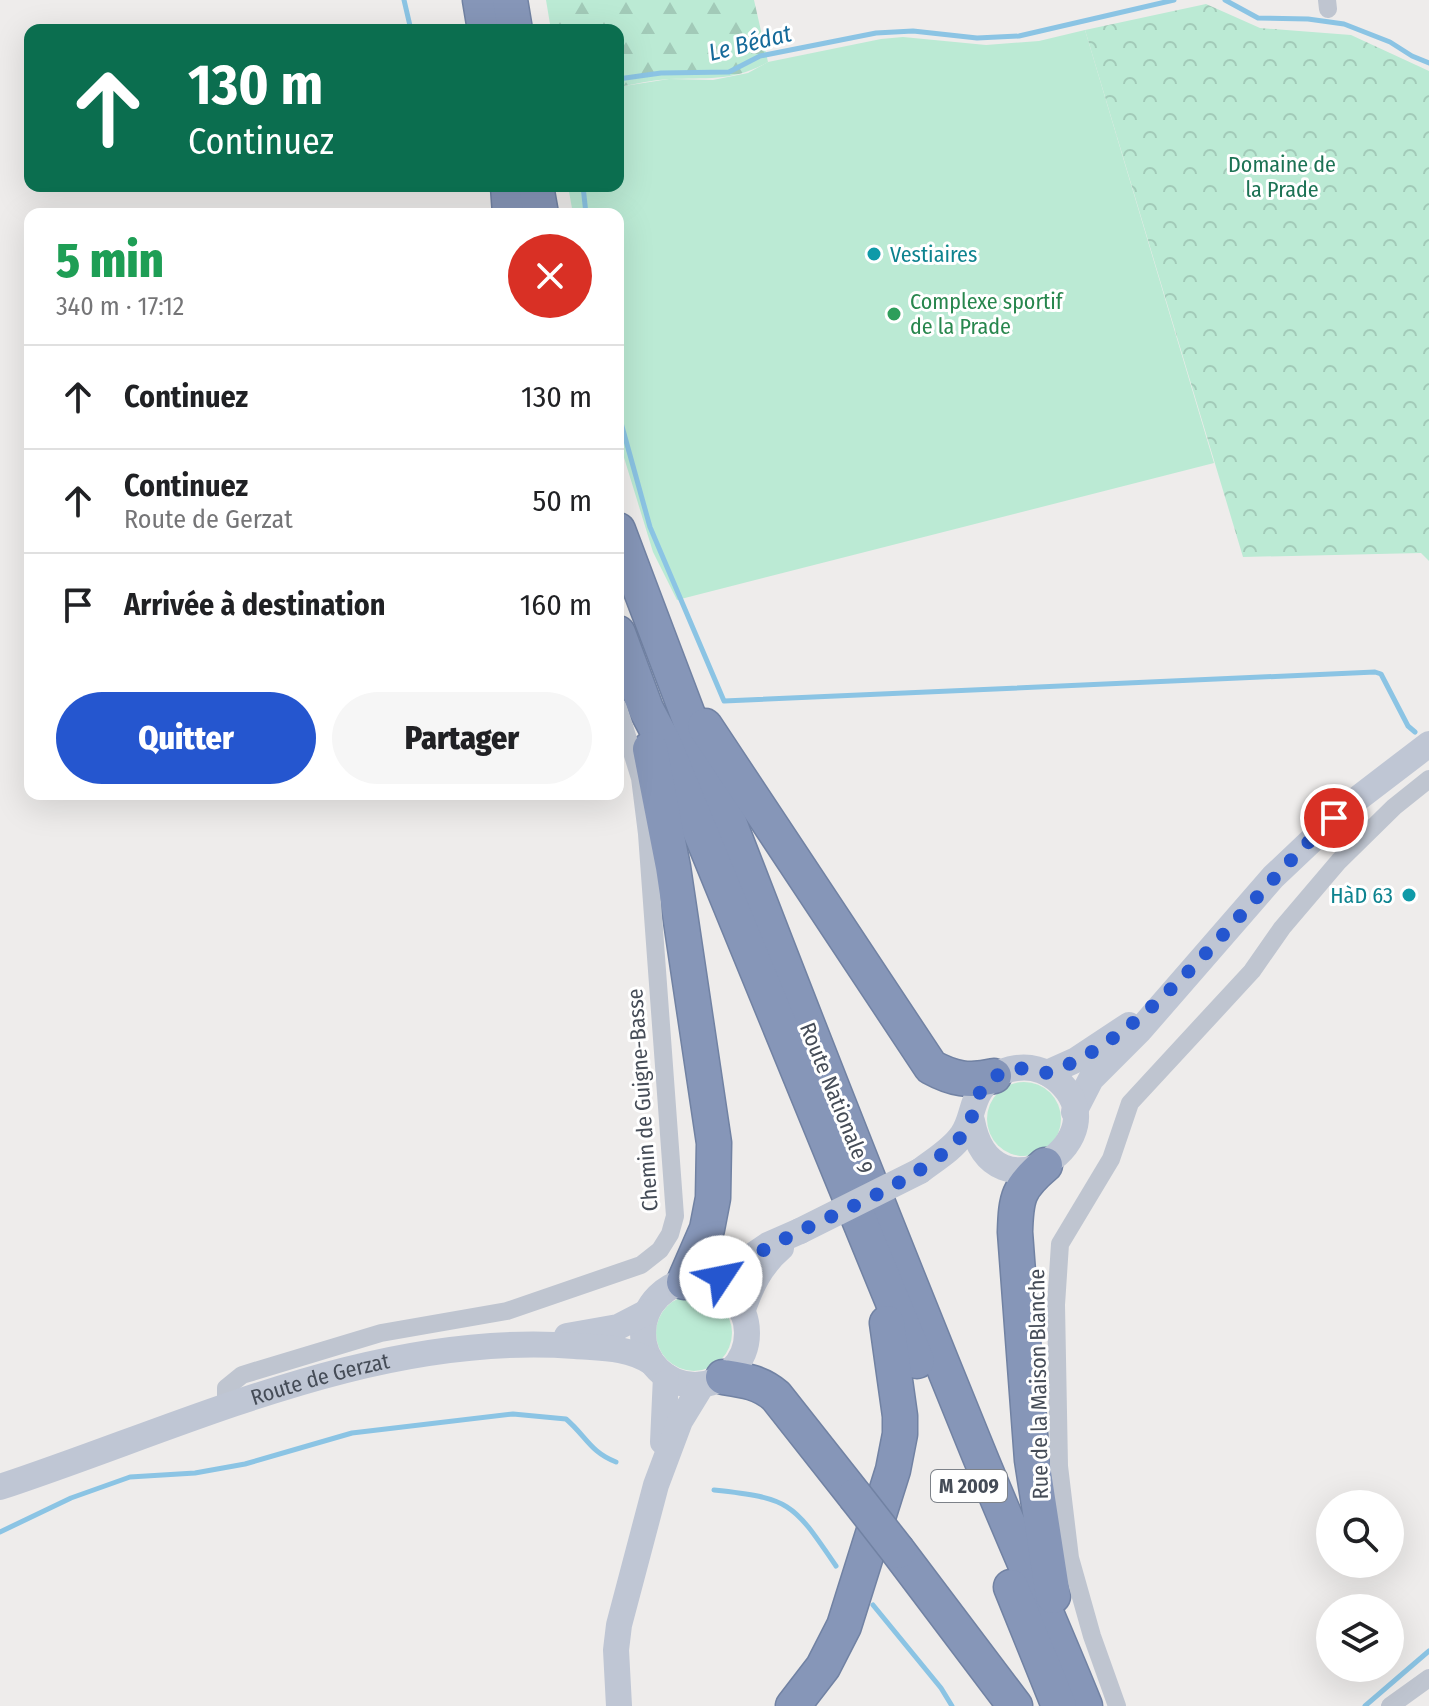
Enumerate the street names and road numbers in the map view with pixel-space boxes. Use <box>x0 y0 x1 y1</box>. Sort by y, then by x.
street label: Chemin de Guigne-Basse <box>621 988 664 1212</box>
street label: Route Nationale 9 <box>794 1019 879 1178</box>
street label: Rue de la Maison Blanche <box>1023 1268 1054 1500</box>
street label: Route de Gerzat <box>247 1347 393 1411</box>
road number: M 2009 <box>931 1470 1007 1502</box>

